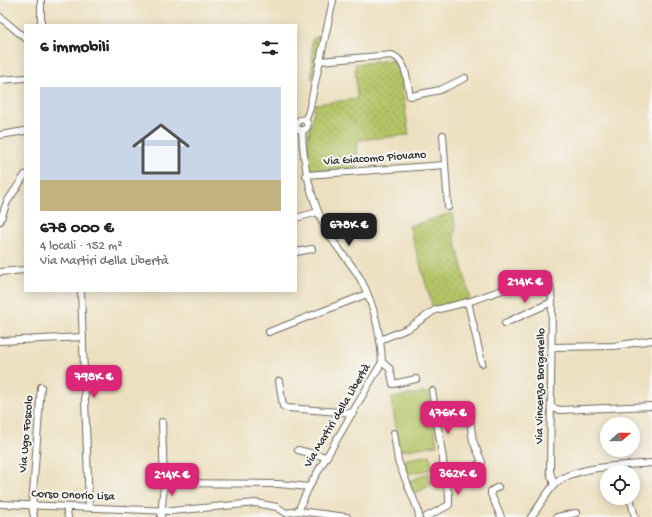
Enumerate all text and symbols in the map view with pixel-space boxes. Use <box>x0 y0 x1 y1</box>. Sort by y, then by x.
icon: filters <box>259 37 281 59</box>
text: 6 immobili <box>40 38 109 58</box>
icon: home <box>125 113 197 185</box>
street label: Via Giacomo Piovano <box>322 148 427 170</box>
pin: 678K € <box>316 213 382 247</box>
text: 678K € <box>330 218 368 233</box>
text: 678 000 € <box>40 219 114 239</box>
text: 4 locali · 152 m² <box>40 239 122 254</box>
text: Via Martiri della Libertà <box>40 254 168 269</box>
pin: 214K € <box>492 270 558 304</box>
text: 214K € <box>507 275 543 290</box>
street label: Via Vincenzo Borgarello <box>533 328 549 445</box>
street label: Via Martiri della Libertà <box>301 361 375 471</box>
pin: 798K € <box>61 365 127 399</box>
text: 798K € <box>75 370 113 385</box>
street label: Via Ugo Foscolo <box>17 395 37 474</box>
pin: 476K € <box>415 401 481 435</box>
text: 476K € <box>429 406 467 421</box>
north arrow <box>600 417 640 457</box>
map controls <box>600 417 640 505</box>
pin: 362K € <box>425 462 491 496</box>
pin: 214K € <box>139 463 205 497</box>
button: locate <box>600 465 640 505</box>
text: 362K € <box>439 467 477 482</box>
text: 214K € <box>154 468 190 483</box>
street label: Corso Onorio Lisa <box>31 488 115 504</box>

